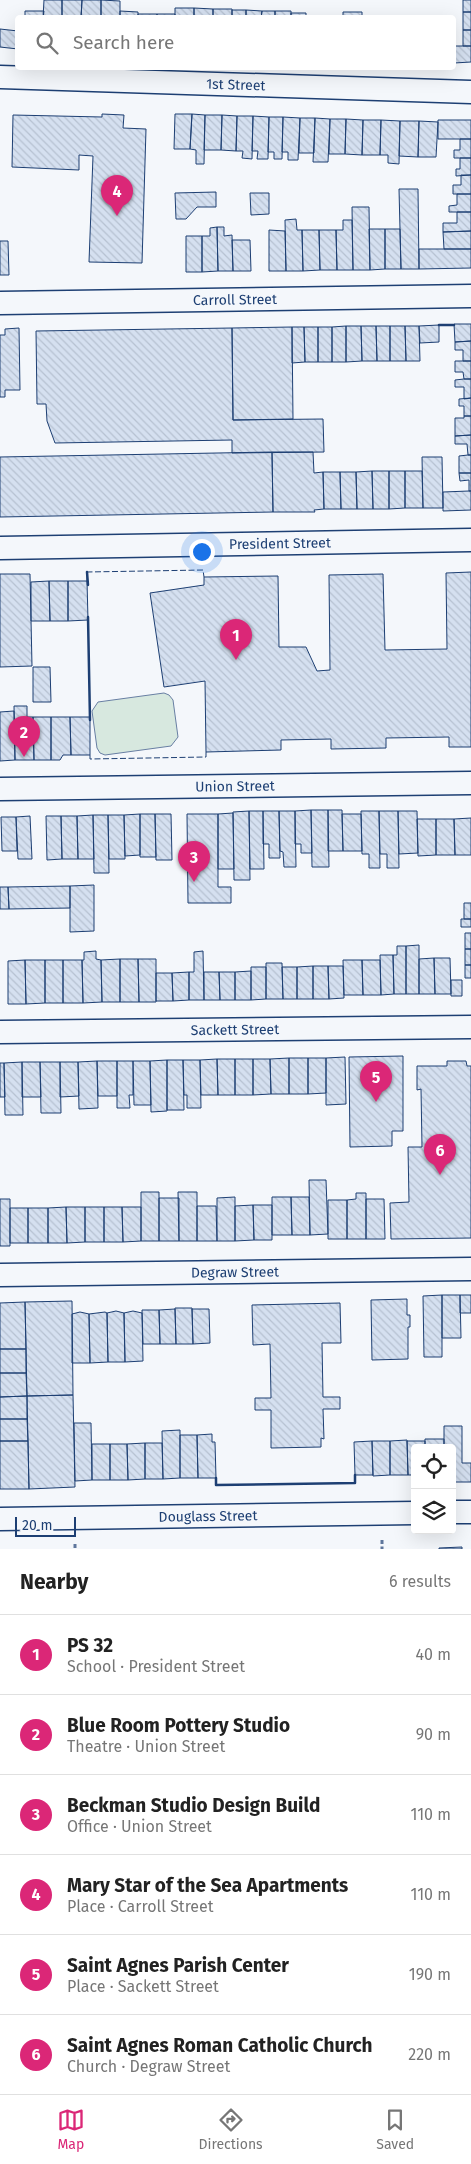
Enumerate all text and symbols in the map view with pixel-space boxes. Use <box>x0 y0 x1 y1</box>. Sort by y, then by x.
search box <box>15 15 456 70</box>
icon: search <box>33 29 61 57</box>
text: Search here <box>73 31 174 54</box>
street label: 1st Street <box>206 75 267 94</box>
pin: 4 <box>101 175 133 216</box>
street label: Carroll Street <box>193 290 278 309</box>
street label: President Street <box>229 534 332 553</box>
your location <box>189 539 215 565</box>
pin: 1 <box>220 619 252 660</box>
pin: 2 <box>8 716 40 757</box>
street label: Union Street <box>195 777 276 795</box>
pin: 3 <box>178 841 210 882</box>
street label: Sackett Street <box>191 1021 280 1038</box>
pin: 5 <box>360 1061 392 1102</box>
pin: 6 <box>424 1134 456 1175</box>
street label: Degraw Street <box>191 1263 280 1281</box>
map controls <box>411 1444 456 1534</box>
button: locate <box>411 1444 456 1489</box>
button: layers <box>411 1489 456 1534</box>
street label: Douglass Street <box>158 1507 258 1525</box>
scale bar <box>15 1514 76 1537</box>
text: 20 m <box>22 1517 52 1534</box>
text: Nearby <box>20 1569 88 1595</box>
text: 6 results <box>389 1572 451 1591</box>
text: PS 32 <box>67 1634 113 1657</box>
text: 1 <box>32 1645 40 1664</box>
text: 40 m <box>416 1645 451 1664</box>
text: School · President Street <box>67 1657 245 1676</box>
text: Blue Room Pottery Studio <box>67 1714 290 1737</box>
text: 2 <box>32 1725 40 1744</box>
text: 90 m <box>416 1725 451 1744</box>
text: Theatre · Union Street <box>67 1737 225 1756</box>
text: Beckman Studio Design Build <box>67 1794 320 1817</box>
text: 3 <box>32 1805 40 1824</box>
text: 110 m <box>410 1805 451 1824</box>
text: Office · Union Street <box>67 1817 212 1836</box>
text: Mary Star of the Sea Apartments <box>67 1874 348 1897</box>
text: 4 <box>31 1885 41 1904</box>
text: 110 m <box>410 1885 451 1904</box>
text: Place · Carroll Street <box>67 1897 214 1916</box>
text: Saint Agnes Parish Center <box>67 1954 289 1977</box>
text: 5 <box>32 1965 40 1984</box>
text: 190 m <box>409 1965 451 1984</box>
text: Place · Sackett Street <box>67 1977 219 1996</box>
text: Saint Agnes Roman Catholic Church <box>67 2034 373 2057</box>
text: 6 <box>31 2045 41 2064</box>
text: 220 m <box>408 2045 451 2064</box>
text: Church · Degraw Street <box>67 2057 230 2076</box>
tab: Map <box>57 2106 85 2153</box>
tab: Directions <box>198 2106 263 2153</box>
tab: Saved <box>376 2106 414 2153</box>

